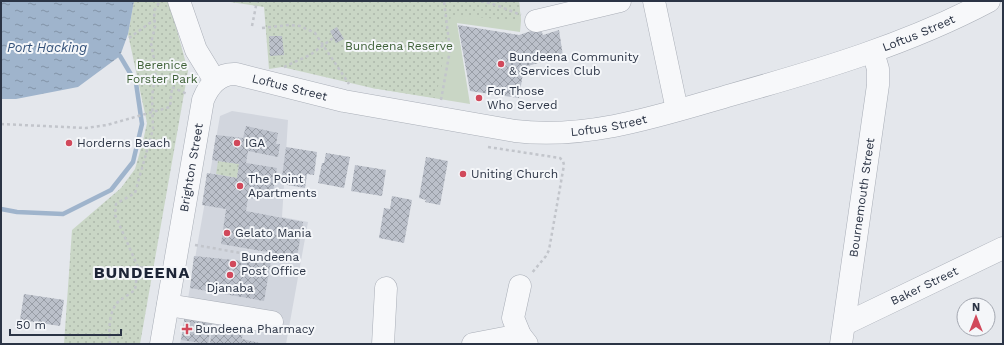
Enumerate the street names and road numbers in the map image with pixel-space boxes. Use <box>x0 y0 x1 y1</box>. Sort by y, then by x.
street label: Loftus Street <box>880 12 957 54</box>
street label: Loftus Street <box>250 71 329 104</box>
street label: Loftus Street <box>570 112 648 139</box>
street label: Brighton Street <box>177 122 206 213</box>
street label: Bournemouth Street <box>846 137 877 258</box>
street label: Baker Street <box>888 264 960 308</box>

